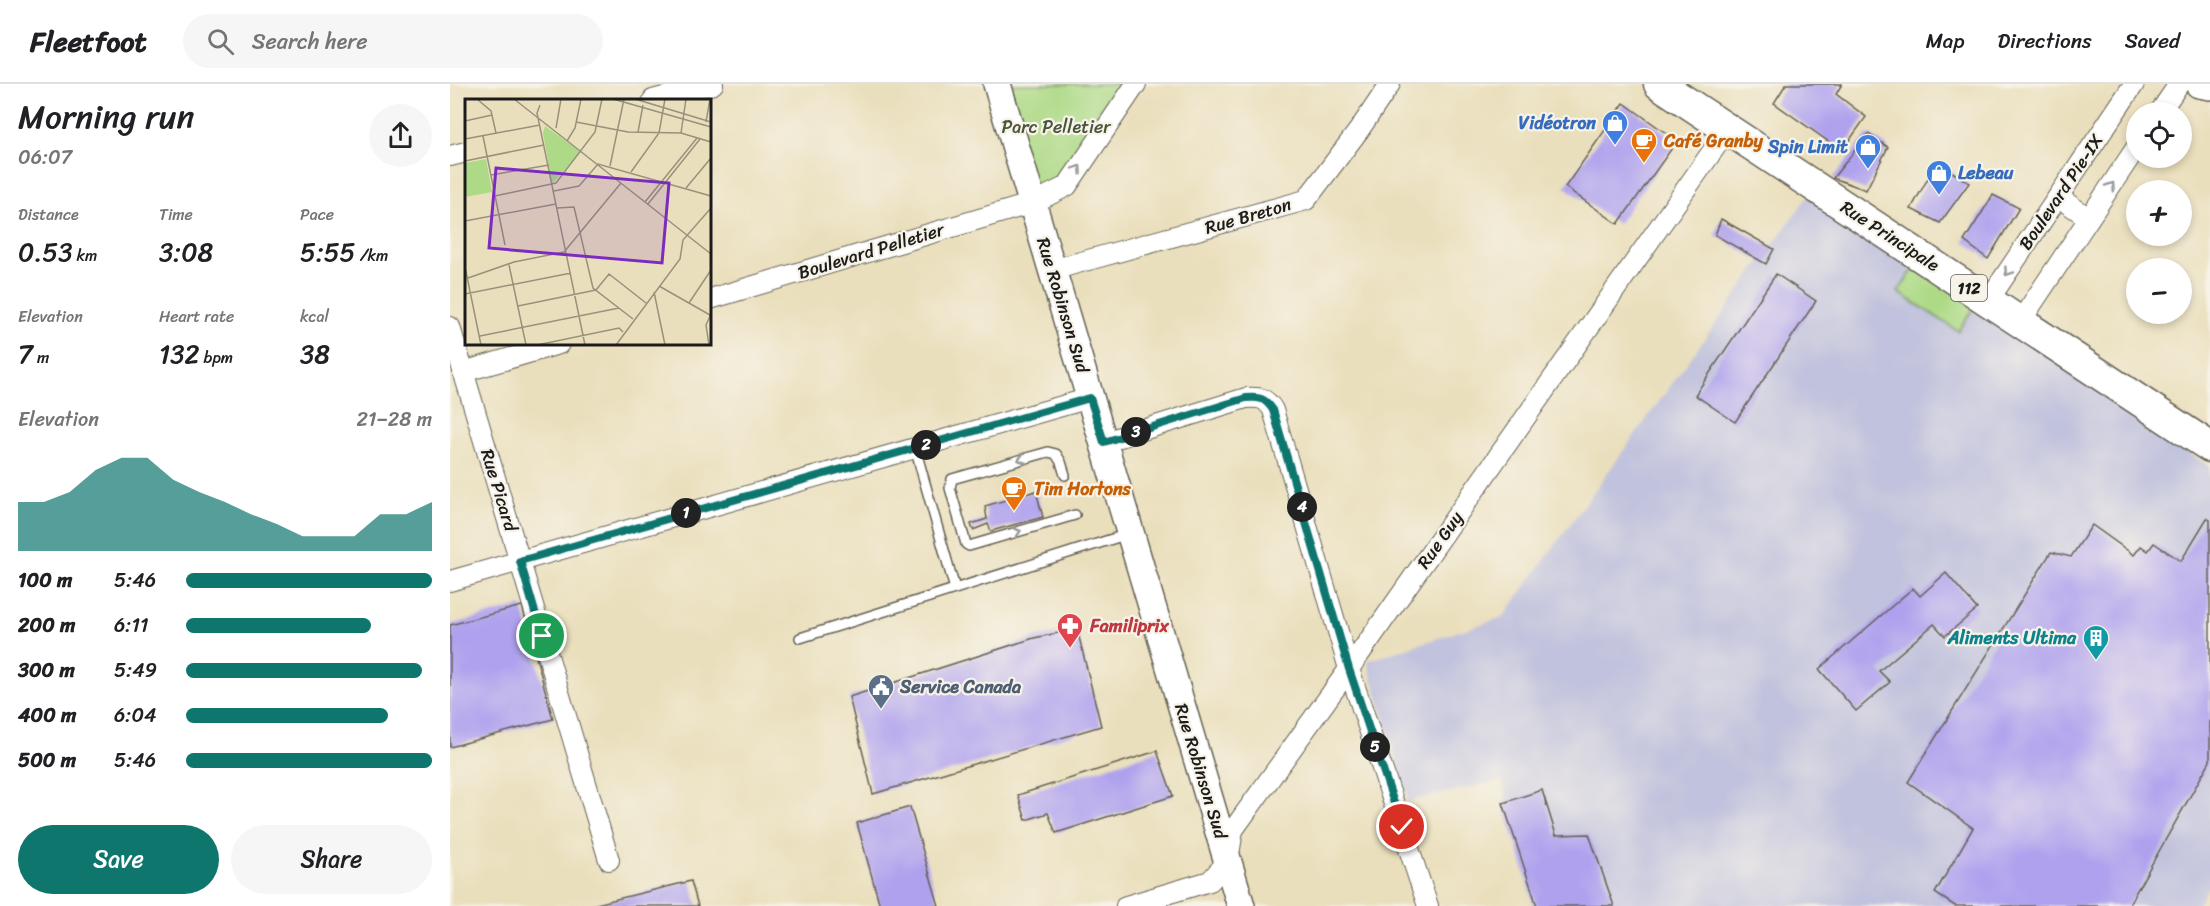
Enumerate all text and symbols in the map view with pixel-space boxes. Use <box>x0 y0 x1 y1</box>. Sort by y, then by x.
search box <box>183 14 603 68</box>
text: Fleetfoot <box>30 17 147 66</box>
text: Search here <box>252 22 368 61</box>
text: Map <box>1926 22 1964 60</box>
text: Directions <box>1997 22 2092 60</box>
text: Saved <box>2125 22 2180 60</box>
icon: search <box>204 25 237 58</box>
text: Morning run <box>18 88 194 146</box>
inset map <box>465 99 711 345</box>
map controls <box>2126 102 2192 324</box>
button: locate <box>2126 102 2192 168</box>
button: share <box>369 104 432 167</box>
place label: Vidéotron <box>1519 107 1596 139</box>
shop icon: Vidéotron <box>1600 108 1630 146</box>
park label: Parc Pelletier <box>1001 111 1112 143</box>
place label: Café Granby <box>1663 125 1763 157</box>
cafe icon: Café Granby <box>1629 126 1659 164</box>
street label: Boulevard Pie-IX <box>2010 127 2112 257</box>
place label: Spin Limit <box>1767 131 1848 163</box>
shop icon: Spin Limit <box>1853 132 1883 170</box>
text: 06:07 <box>18 140 72 175</box>
place label: Lebeau <box>1958 157 2014 189</box>
shop icon: Lebeau <box>1924 158 1954 196</box>
one-way arrow <box>1071 165 1082 176</box>
button: + <box>2126 180 2192 246</box>
one-way arrow <box>2104 181 2115 192</box>
street label: Rue Breton <box>1201 188 1295 244</box>
street label: Rue Principale <box>1834 192 1947 280</box>
text: Distance <box>18 200 79 229</box>
text: Time <box>159 200 193 229</box>
text: Pace <box>300 200 334 229</box>
street label: Boulevard Pelletier <box>794 213 950 288</box>
text: 0.53 <box>18 229 72 275</box>
text: 3:08 <box>159 229 213 275</box>
text: 5:55 <box>300 229 356 275</box>
street label: Rue Robinson Sud <box>1027 233 1099 378</box>
text: km <box>72 241 97 270</box>
text: /km <box>356 241 388 270</box>
button: − <box>2126 258 2192 324</box>
one-way arrow <box>2004 265 2015 276</box>
road number: 112 <box>1951 275 1987 301</box>
text: Elevation <box>18 302 83 331</box>
text: Heart rate <box>159 302 234 331</box>
text: kcal <box>300 302 329 331</box>
text: 7 <box>18 331 33 377</box>
text: 132 <box>159 331 199 377</box>
text: 38 <box>300 331 330 377</box>
text: m <box>33 343 49 372</box>
text: bpm <box>199 343 233 372</box>
text: Elevation <box>18 402 99 437</box>
text: 21–28 m <box>356 402 432 437</box>
pin: 3 <box>1121 417 1151 447</box>
text: 3 <box>1132 417 1140 446</box>
pin: 2 <box>911 430 941 460</box>
text: 2 <box>921 430 931 459</box>
street label: Rue Picard <box>471 445 527 537</box>
one-way arrow <box>1017 452 1028 464</box>
place label: Tim Hortons <box>1034 473 1132 505</box>
cafe icon: Tim Hortons <box>999 474 1029 512</box>
pin: 4 <box>1287 492 1317 522</box>
text: 4 <box>1297 492 1307 521</box>
pin: 1 <box>671 498 701 528</box>
text: 1 <box>683 498 689 527</box>
street label: Rue Guy <box>1408 504 1472 576</box>
one-way arrow <box>1011 527 1022 539</box>
text: 100 m <box>18 563 72 598</box>
text: 5:46 <box>114 563 156 598</box>
text: 200 m <box>18 608 75 643</box>
text: 6:11 <box>114 608 149 643</box>
pin <box>516 610 567 661</box>
place label: Familiprix <box>1089 610 1170 642</box>
pharmacy icon: Familiprix <box>1055 611 1085 649</box>
icon: arrive <box>525 619 558 652</box>
place label: Aliments Ultima <box>1947 622 2077 654</box>
building icon: Aliments Ultima <box>2081 623 2111 661</box>
text: 300 m <box>18 653 75 688</box>
text: 5:49 <box>114 653 157 688</box>
place label: Service Canada <box>899 671 1022 703</box>
public building icon: Service Canada <box>866 672 896 710</box>
text: 400 m <box>18 698 76 733</box>
text: 6:04 <box>114 698 157 733</box>
street label: Rue Robinson Sud <box>1165 699 1237 844</box>
pin: 5 <box>1360 732 1390 762</box>
text: 5 <box>1370 732 1380 761</box>
text: 500 m <box>18 743 76 778</box>
text: 5:46 <box>114 743 156 778</box>
pin <box>1376 801 1427 852</box>
icon: check <box>1385 810 1418 843</box>
button: Save <box>18 825 219 894</box>
button: Share <box>231 825 432 894</box>

